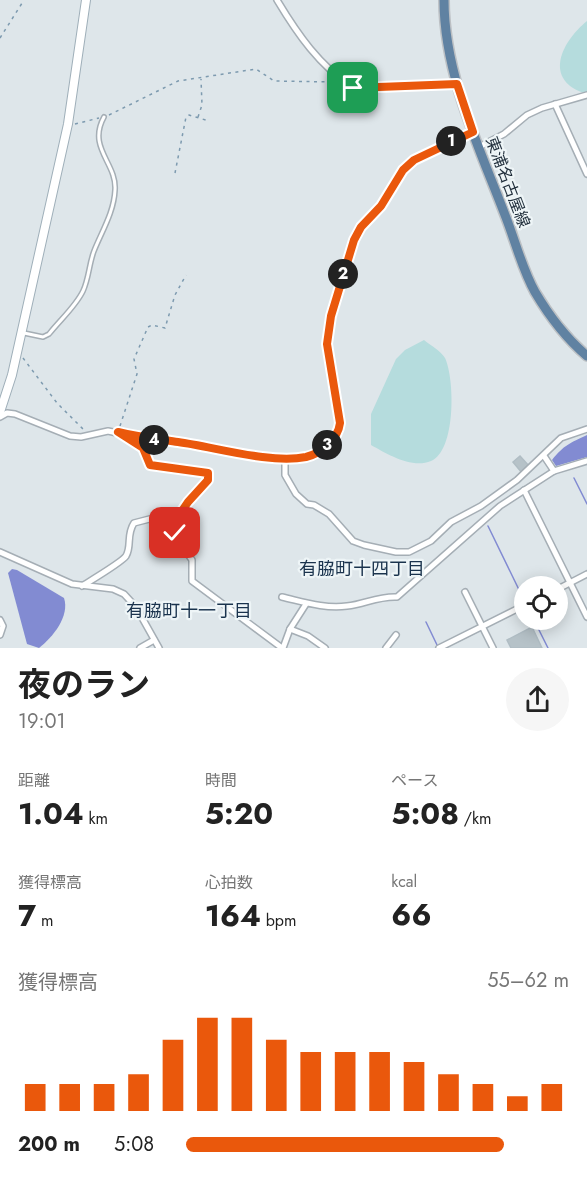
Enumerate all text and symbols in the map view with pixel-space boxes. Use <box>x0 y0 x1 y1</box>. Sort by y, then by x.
pin <box>327 62 378 113</box>
icon: arrive <box>336 71 369 104</box>
pin: 1 <box>436 126 466 156</box>
text: 1 <box>447 129 455 152</box>
street label: 東浦名古屋線 <box>480 133 536 231</box>
pin: 2 <box>328 259 358 289</box>
text: 2 <box>338 262 348 285</box>
pin: 4 <box>139 425 169 455</box>
text: 4 <box>148 428 160 451</box>
pin: 3 <box>312 430 342 460</box>
text: 3 <box>322 433 332 456</box>
pin <box>149 507 200 558</box>
icon: check <box>158 516 191 549</box>
district label: 有脇町十四丁目 <box>299 556 425 582</box>
map controls <box>514 576 568 630</box>
button: locate <box>514 576 568 630</box>
district label: 有脇町十一丁目 <box>126 598 252 624</box>
text: 夜のラン <box>18 661 150 708</box>
button: share <box>506 668 569 731</box>
text: 19:01 <box>18 707 66 736</box>
text: 距離 <box>18 769 50 792</box>
text: 時間 <box>205 769 237 792</box>
text: ペース <box>391 769 439 792</box>
text: 1.04 <box>18 792 84 835</box>
text: 5:20 <box>205 792 273 835</box>
text: 5:08 <box>391 792 459 835</box>
text: km <box>84 807 108 830</box>
text: /km <box>459 807 492 830</box>
text: kcal <box>391 870 417 893</box>
text: 獲得標高 <box>18 871 82 894</box>
text: 心拍数 <box>205 871 253 894</box>
text: 66 <box>391 893 431 936</box>
text: 7 <box>18 894 36 937</box>
text: 164 <box>205 894 261 937</box>
text: m <box>36 909 53 932</box>
text: bpm <box>261 909 296 932</box>
text: 55–62 m <box>487 966 569 995</box>
text: 獲得標高 <box>18 968 98 997</box>
text: 200 m <box>18 1130 80 1159</box>
text: 5:08 <box>114 1130 154 1159</box>

